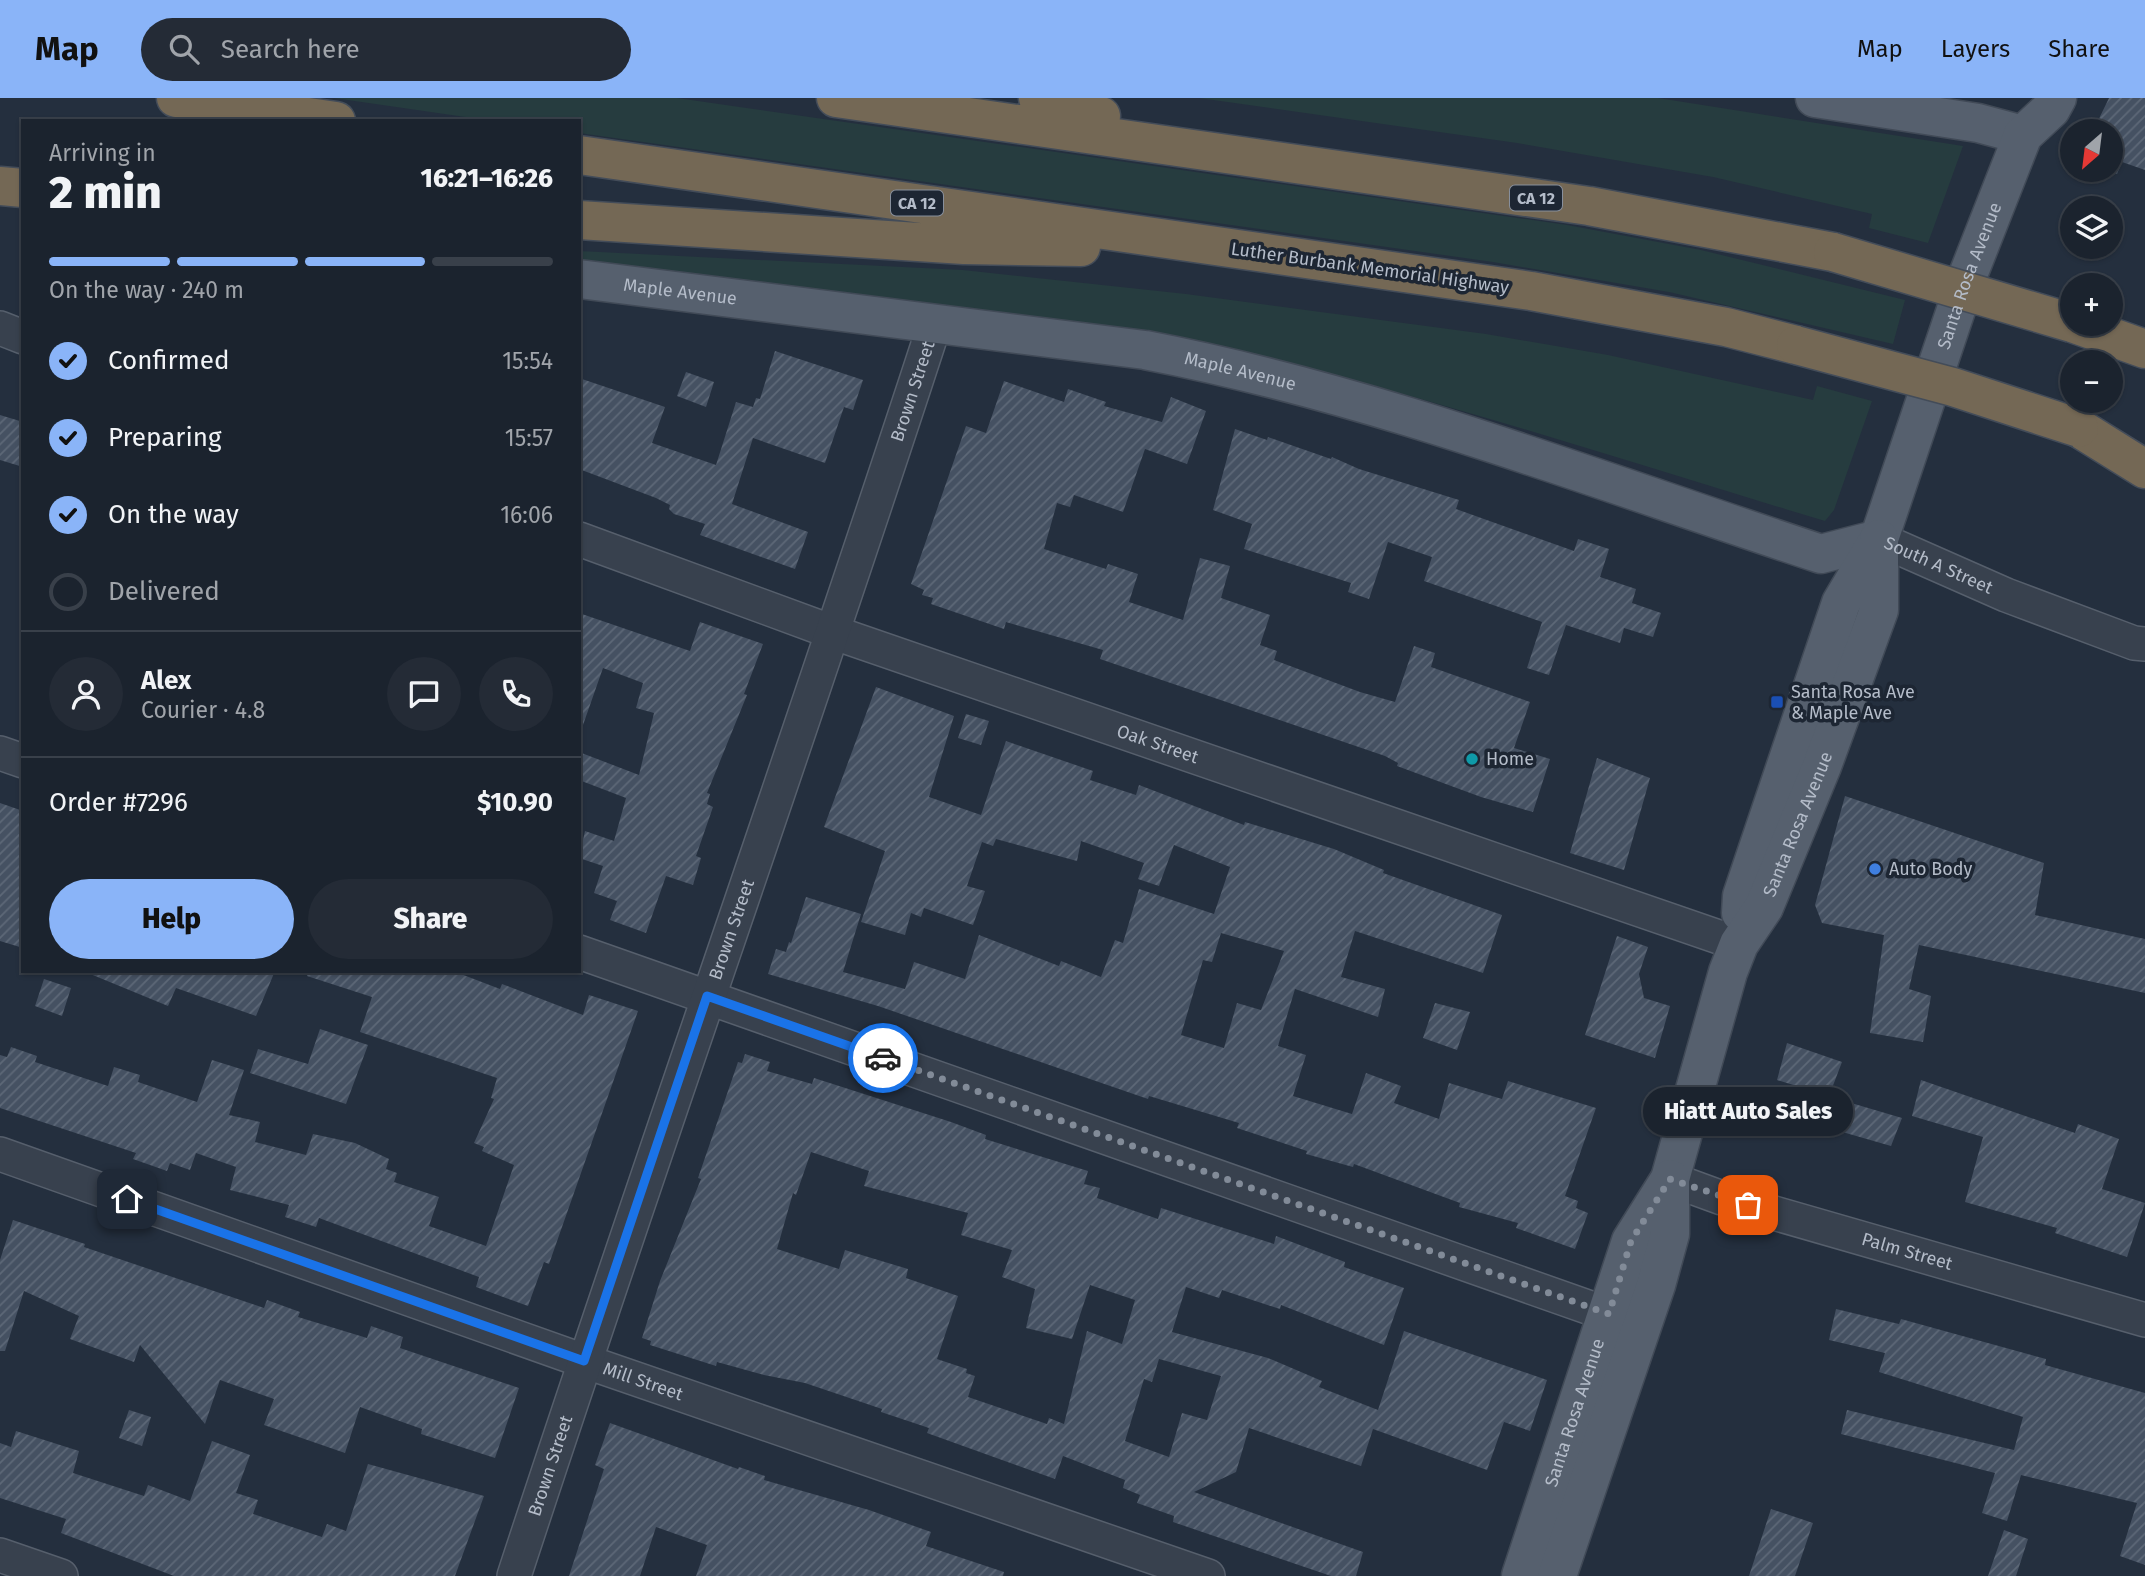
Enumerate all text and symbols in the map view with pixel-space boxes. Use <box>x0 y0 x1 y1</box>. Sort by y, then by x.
search box <box>141 18 631 81</box>
text: Map <box>35 29 99 69</box>
icon: search <box>165 30 203 68</box>
text: Search here <box>221 34 360 65</box>
text: Map <box>1857 35 1903 63</box>
text: Layers <box>1941 35 2010 63</box>
text: Share <box>2048 35 2110 63</box>
north arrow <box>2060 119 2123 182</box>
map controls <box>2060 119 2123 413</box>
text: Arriving in <box>49 139 156 167</box>
text: 16:21–16:26 <box>421 163 553 194</box>
text: 2 min <box>49 165 162 220</box>
road number: CA 12 <box>1510 186 1562 211</box>
road number: CA 12 <box>891 190 943 216</box>
button: layers <box>2060 196 2123 259</box>
street label: Santa Rosa Avenue <box>1933 199 2006 352</box>
street label: Luther Burbank Memorial Highway <box>1229 238 1511 298</box>
button: + <box>2060 273 2123 336</box>
street label: Maple Avenue <box>622 274 738 310</box>
text: On the way · 240 m <box>49 276 244 304</box>
street label: Brown Street <box>886 338 940 445</box>
icon: check <box>49 342 87 380</box>
text: Confirmed <box>108 345 229 376</box>
text: 15:54 <box>502 347 553 375</box>
street label: Maple Avenue <box>1182 347 1298 395</box>
button: − <box>2060 350 2123 413</box>
icon: check <box>49 419 87 457</box>
text: Preparing <box>108 422 221 453</box>
text: 15:57 <box>505 424 553 452</box>
icon: check <box>49 496 87 534</box>
text: On the way <box>108 499 239 530</box>
text: 16:06 <box>500 501 553 529</box>
street label: South A Street <box>1881 532 1997 599</box>
text: Delivered <box>108 576 220 607</box>
button: person <box>49 657 123 731</box>
button: chat <box>387 657 461 731</box>
button: phone <box>479 657 553 731</box>
text: Alex <box>141 665 191 696</box>
place label: Santa Rosa Ave & Maple Ave <box>1791 681 1915 724</box>
marker: Santa Rosa Ave & Maple Ave <box>1769 694 1785 710</box>
text: Courier · 4.8 <box>141 696 265 724</box>
street label: Oak Street <box>1114 720 1202 768</box>
place label: Home <box>1486 748 1534 770</box>
street label: Santa Rosa Avenue <box>1758 749 1837 900</box>
marker: Home <box>1464 751 1480 767</box>
text: Order #7296 <box>49 787 188 818</box>
text: $10.90 <box>477 787 553 818</box>
place label: Auto Body <box>1889 858 1973 880</box>
marker: Auto Body <box>1867 861 1883 877</box>
street label: Brown Street <box>704 876 759 983</box>
button: Help <box>49 879 294 959</box>
button: Share <box>308 879 553 959</box>
courier <box>848 1023 918 1093</box>
icon: car <box>864 1039 902 1077</box>
callout: Hiatt Auto Sales <box>1643 1086 1853 1135</box>
text: Hiatt Auto Sales <box>1664 1097 1832 1125</box>
pin <box>97 1169 157 1229</box>
pin <box>1718 1175 1778 1235</box>
icon: home <box>108 1180 146 1218</box>
icon: bag <box>1729 1186 1767 1224</box>
street label: Palm Street <box>1859 1228 1956 1275</box>
street label: Santa Rosa Avenue <box>1540 1336 1609 1490</box>
street label: Mill Street <box>600 1357 686 1405</box>
street label: Brown Street <box>523 1412 577 1519</box>

